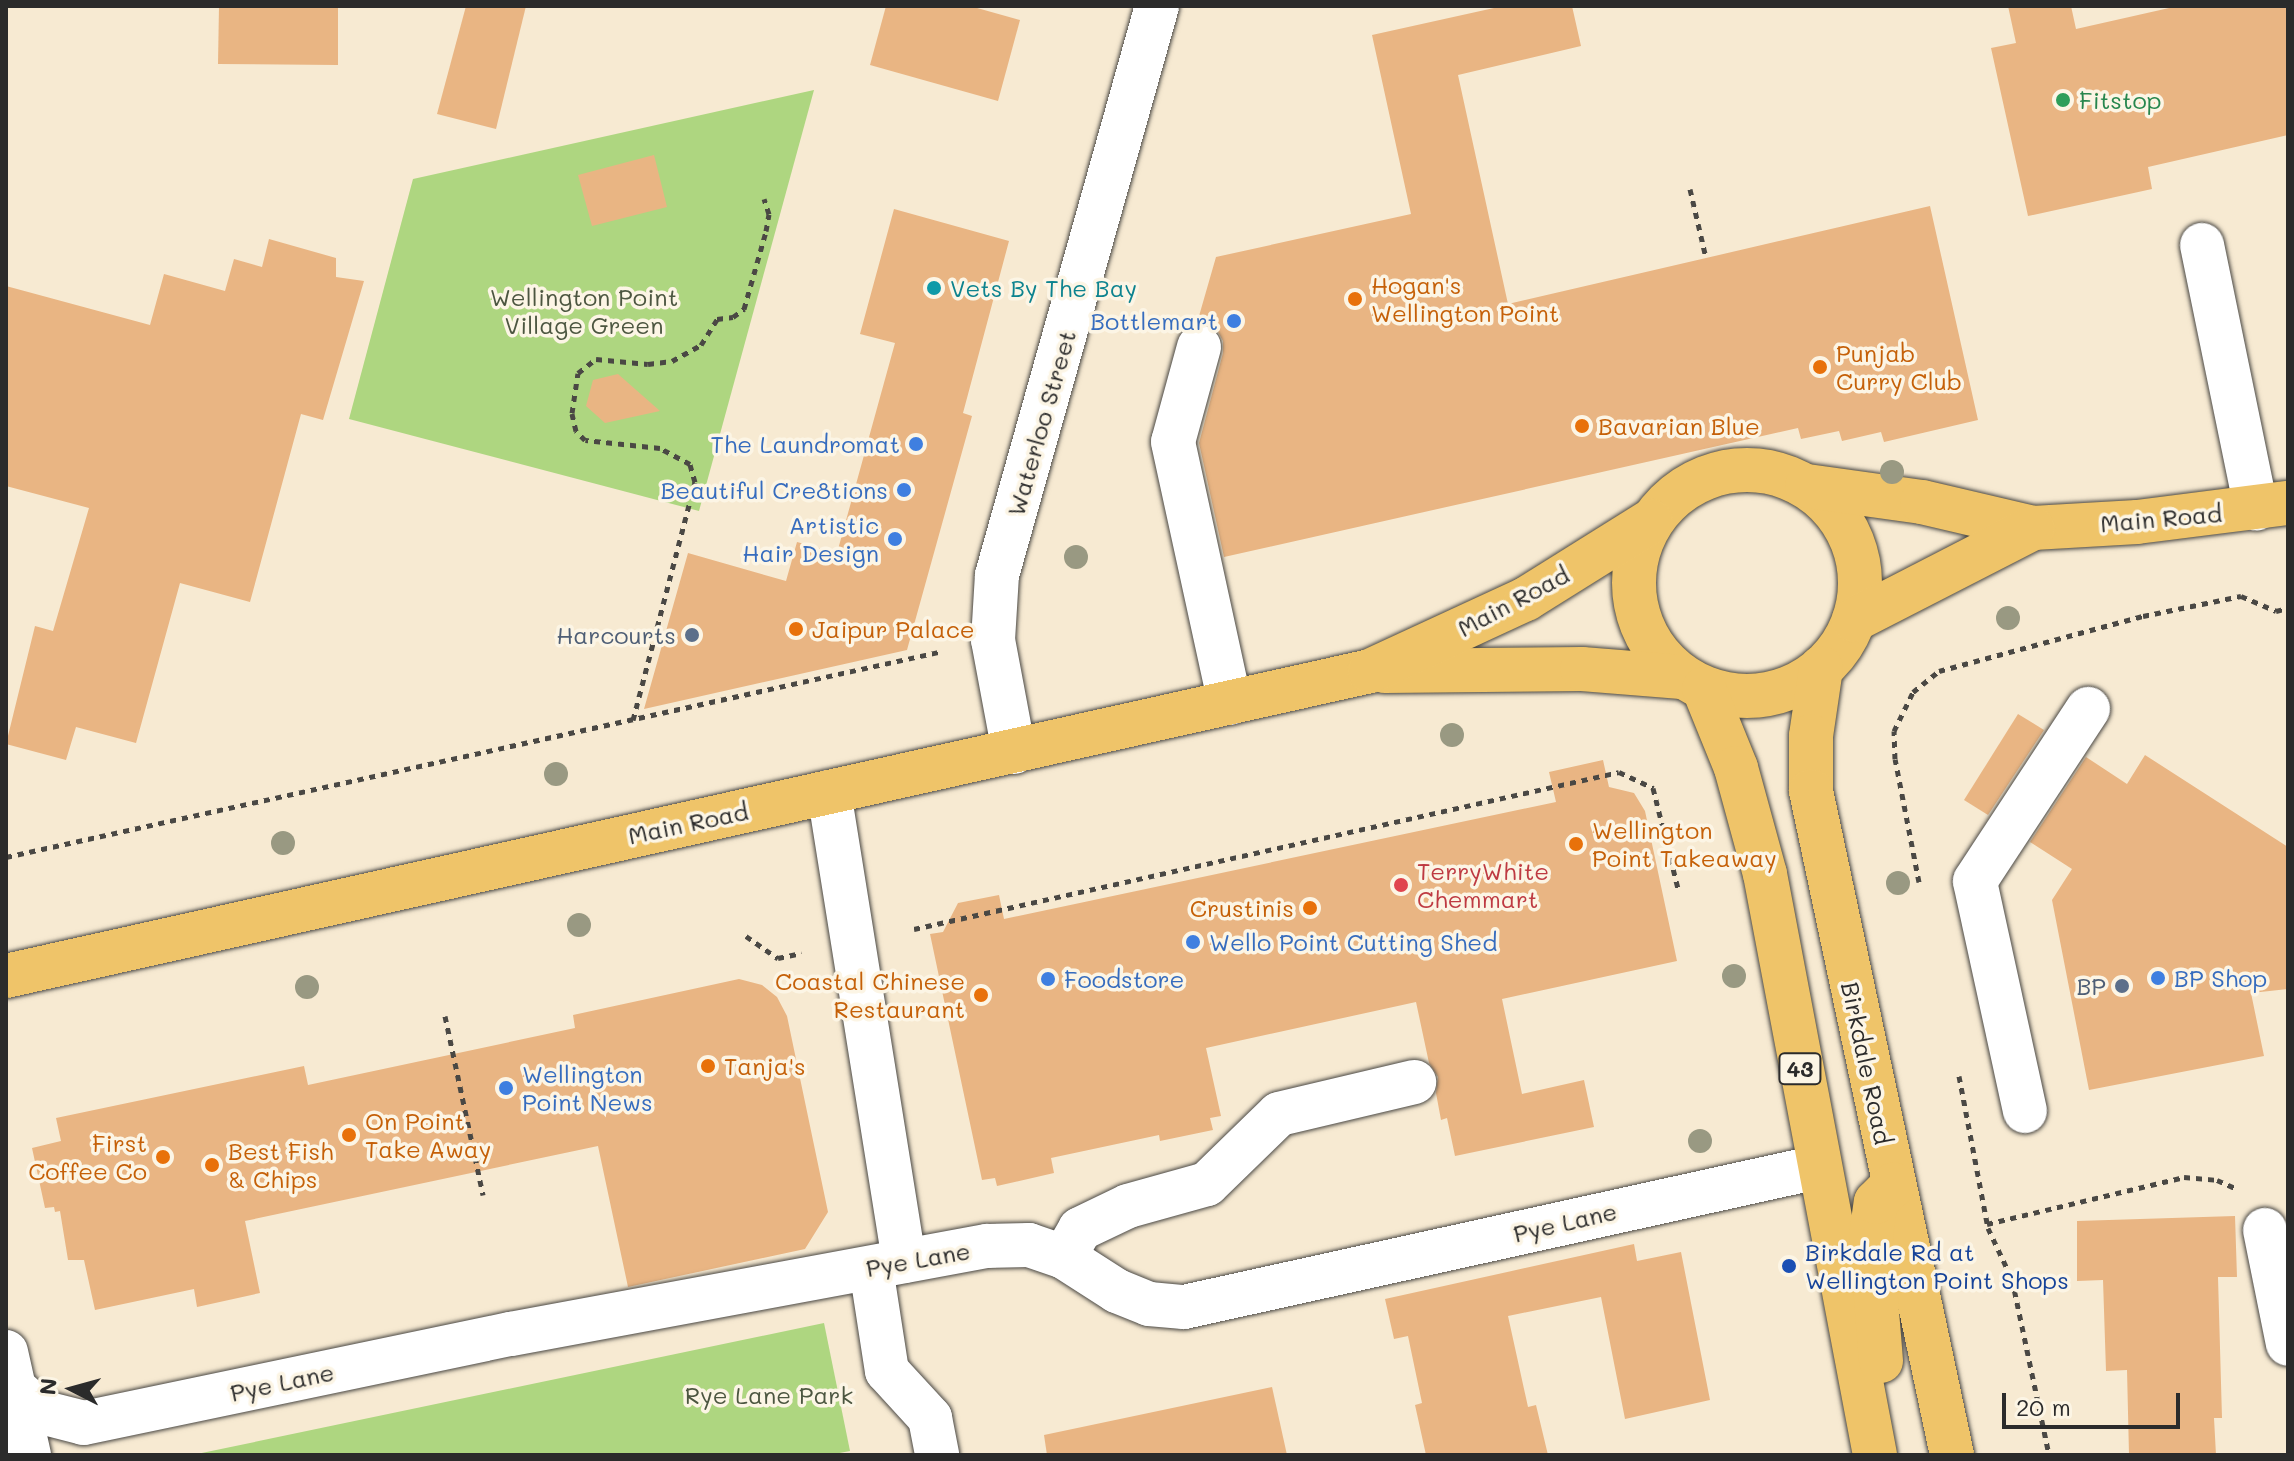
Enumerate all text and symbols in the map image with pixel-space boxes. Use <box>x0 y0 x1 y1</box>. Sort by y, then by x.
place label: Fitstop <box>2079 86 2162 114</box>
marker: Fitstop <box>2054 91 2072 109</box>
place label: Hogan's Wellington Point <box>1371 271 1559 327</box>
place label: Vets By The Bay <box>950 274 1137 302</box>
marker: Vets By The Bay <box>925 279 943 297</box>
park label: Wellington Point Village Green <box>490 283 678 339</box>
marker: Hogan's Wellington Point <box>1346 290 1364 308</box>
place label: Bottlemart <box>1090 307 1218 335</box>
marker: Bottlemart <box>1225 312 1243 330</box>
street label: Waterloo Street <box>1001 327 1081 519</box>
place label: Punjab Curry Club <box>1836 339 1962 395</box>
marker: Punjab Curry Club <box>1811 358 1829 376</box>
place label: Bavarian Blue <box>1598 412 1760 440</box>
marker: Bavarian Blue <box>1573 417 1591 435</box>
place label: The Laundromat <box>710 430 900 458</box>
marker: The Laundromat <box>907 435 925 453</box>
place label: Beautiful Cre8tions <box>660 476 888 504</box>
marker: Beautiful Cre8tions <box>895 481 913 499</box>
street label: Main Road <box>2099 498 2223 538</box>
place label: Artistic Hair Design <box>742 511 879 567</box>
marker: Artistic Hair Design <box>886 530 904 548</box>
street label: Main Road <box>1452 560 1574 642</box>
place label: Jaipur Palace <box>812 615 975 643</box>
marker: Jaipur Palace <box>787 620 805 638</box>
place label: Harcourts <box>556 621 676 649</box>
marker: Harcourts <box>683 626 701 644</box>
street label: Main Road <box>625 796 751 850</box>
place label: Wellington Point Takeaway <box>1592 816 1777 872</box>
marker: Wellington Point Takeaway <box>1567 835 1585 853</box>
place label: TerryWhite Chemmart <box>1417 857 1549 913</box>
marker: TerryWhite Chemmart <box>1392 876 1410 894</box>
place label: Crustinis <box>1190 894 1294 922</box>
marker: Crustinis <box>1301 899 1319 917</box>
place label: Wello Point Cutting Shed <box>1209 928 1497 956</box>
marker: Wello Point Cutting Shed <box>1184 933 1202 951</box>
place label: BP Shop <box>2174 964 2267 992</box>
place label: Foodstore <box>1064 965 1184 993</box>
place label: Coastal Chinese Restaurant <box>775 967 965 1023</box>
marker: BP Shop <box>2149 969 2167 987</box>
marker: Foodstore <box>1039 970 1057 988</box>
place label: BP <box>2076 972 2106 1000</box>
marker: BP <box>2113 977 2131 995</box>
street label: Birkdale Road <box>1836 979 1898 1147</box>
marker: Coastal Chinese Restaurant <box>972 986 990 1004</box>
road number: 43 <box>1778 1051 1822 1087</box>
place label: Tanja's <box>724 1052 806 1080</box>
marker: Tanja's <box>699 1057 717 1075</box>
place label: Wellington Point News <box>522 1060 653 1116</box>
marker: Wellington Point News <box>497 1079 515 1097</box>
place label: On Point Take Away <box>365 1107 491 1163</box>
marker: On Point Take Away <box>340 1126 358 1144</box>
place label: First Coffee Co <box>28 1129 147 1185</box>
place label: Best Fish & Chips <box>228 1137 334 1193</box>
marker: First Coffee Co <box>154 1148 172 1166</box>
marker: Best Fish & Chips <box>203 1156 221 1174</box>
street label: Pye Lane <box>1510 1196 1620 1248</box>
street label: Pye Lane <box>864 1236 972 1282</box>
place label: Birkdale Rd at Wellington Point Shops <box>1805 1238 2069 1294</box>
marker: Birkdale Rd at Wellington Point Shops <box>1780 1257 1798 1275</box>
north arrow <box>32 1349 112 1429</box>
street label: Pye Lane <box>227 1357 337 1407</box>
text: N <box>32 1377 63 1396</box>
scale bar <box>2006 1377 2184 1427</box>
park label: Rye Lane Park <box>685 1381 853 1409</box>
text: 20 m <box>2016 1391 2071 1422</box>

